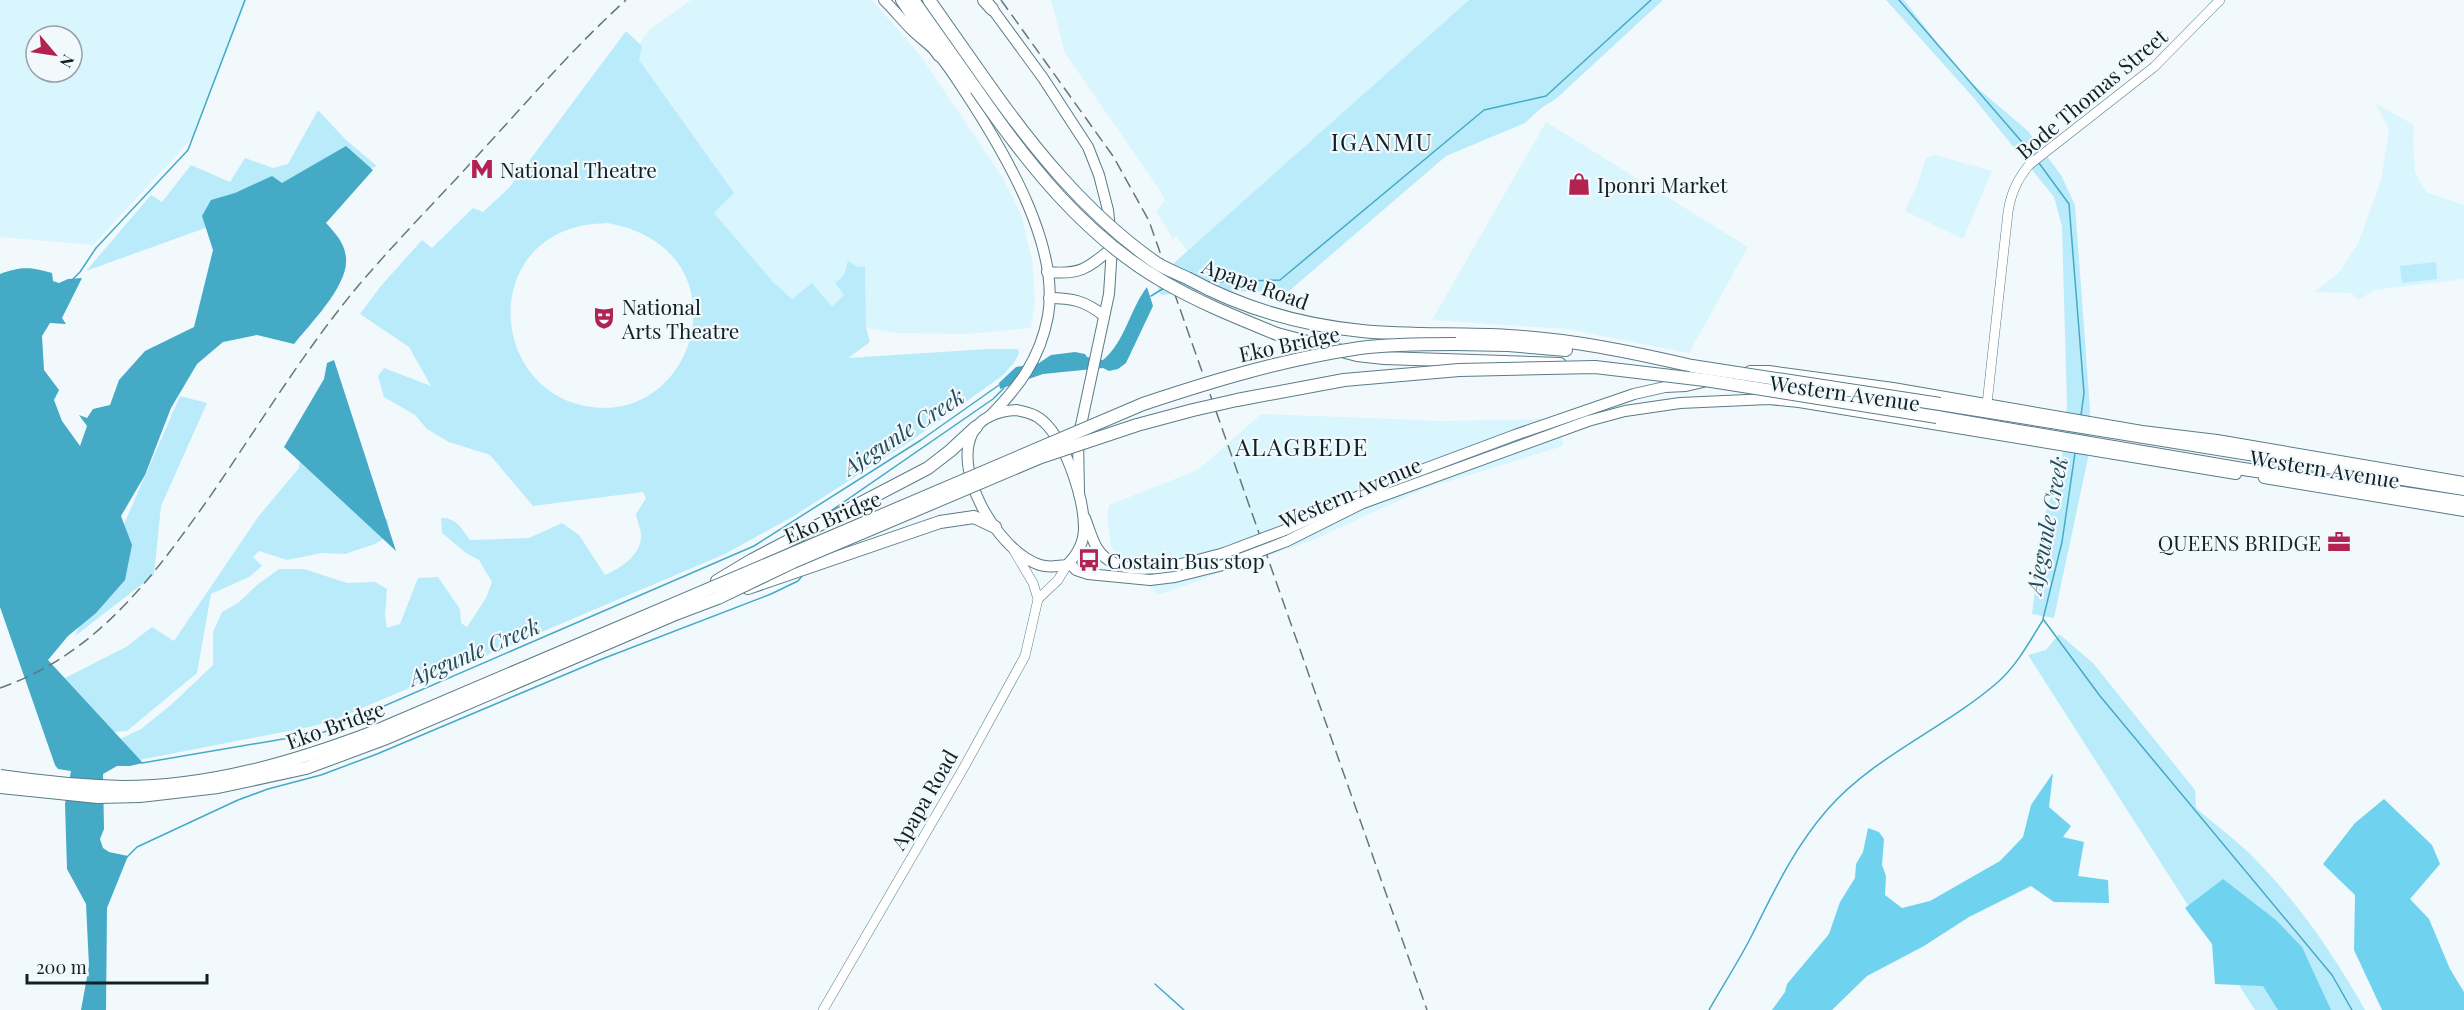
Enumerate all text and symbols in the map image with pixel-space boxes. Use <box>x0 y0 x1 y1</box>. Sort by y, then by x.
street label: Bode Thomas Street <box>2010 21 2173 164</box>
north arrow <box>24 24 84 84</box>
text: N <box>55 51 80 72</box>
district label: IGANMU <box>1331 125 1433 157</box>
place label: National Theatre <box>500 155 657 183</box>
metro station icon: National Theatre <box>469 156 495 182</box>
place label: Iponri Market <box>1597 170 1728 198</box>
shop icon: Iponri Market <box>1566 171 1592 197</box>
street label: Apapa Road <box>1198 250 1313 315</box>
place label: National Arts Theatre <box>621 292 739 344</box>
theatre icon: National Arts Theatre <box>591 305 617 331</box>
street label: Eko Bridge <box>1236 319 1342 367</box>
street label: Western Avenue <box>1767 367 1922 416</box>
water label: Ajegunle Creek <box>835 380 970 483</box>
district label: ALAGBEDE <box>1234 430 1369 462</box>
street label: Western Avenue <box>2247 442 2402 494</box>
street label: Western Avenue <box>1274 450 1425 535</box>
water label: Ajegunle Creek <box>2018 454 2074 598</box>
street label: Eko Bridge <box>779 483 885 549</box>
place label: QUEENS BRIDGE <box>2158 528 2321 556</box>
office icon: QUEENS BRIDGE <box>2326 529 2352 555</box>
place label: Costain Bus stop <box>1107 546 1265 574</box>
bus stop icon: Costain Bus stop <box>1076 547 1102 573</box>
water label: Ajegunle Creek <box>402 610 544 693</box>
street label: Eko Bridge <box>282 693 388 755</box>
street label: Apapa Road <box>883 744 963 855</box>
scale bar <box>27 947 207 985</box>
text: 200 m <box>36 955 87 979</box>

